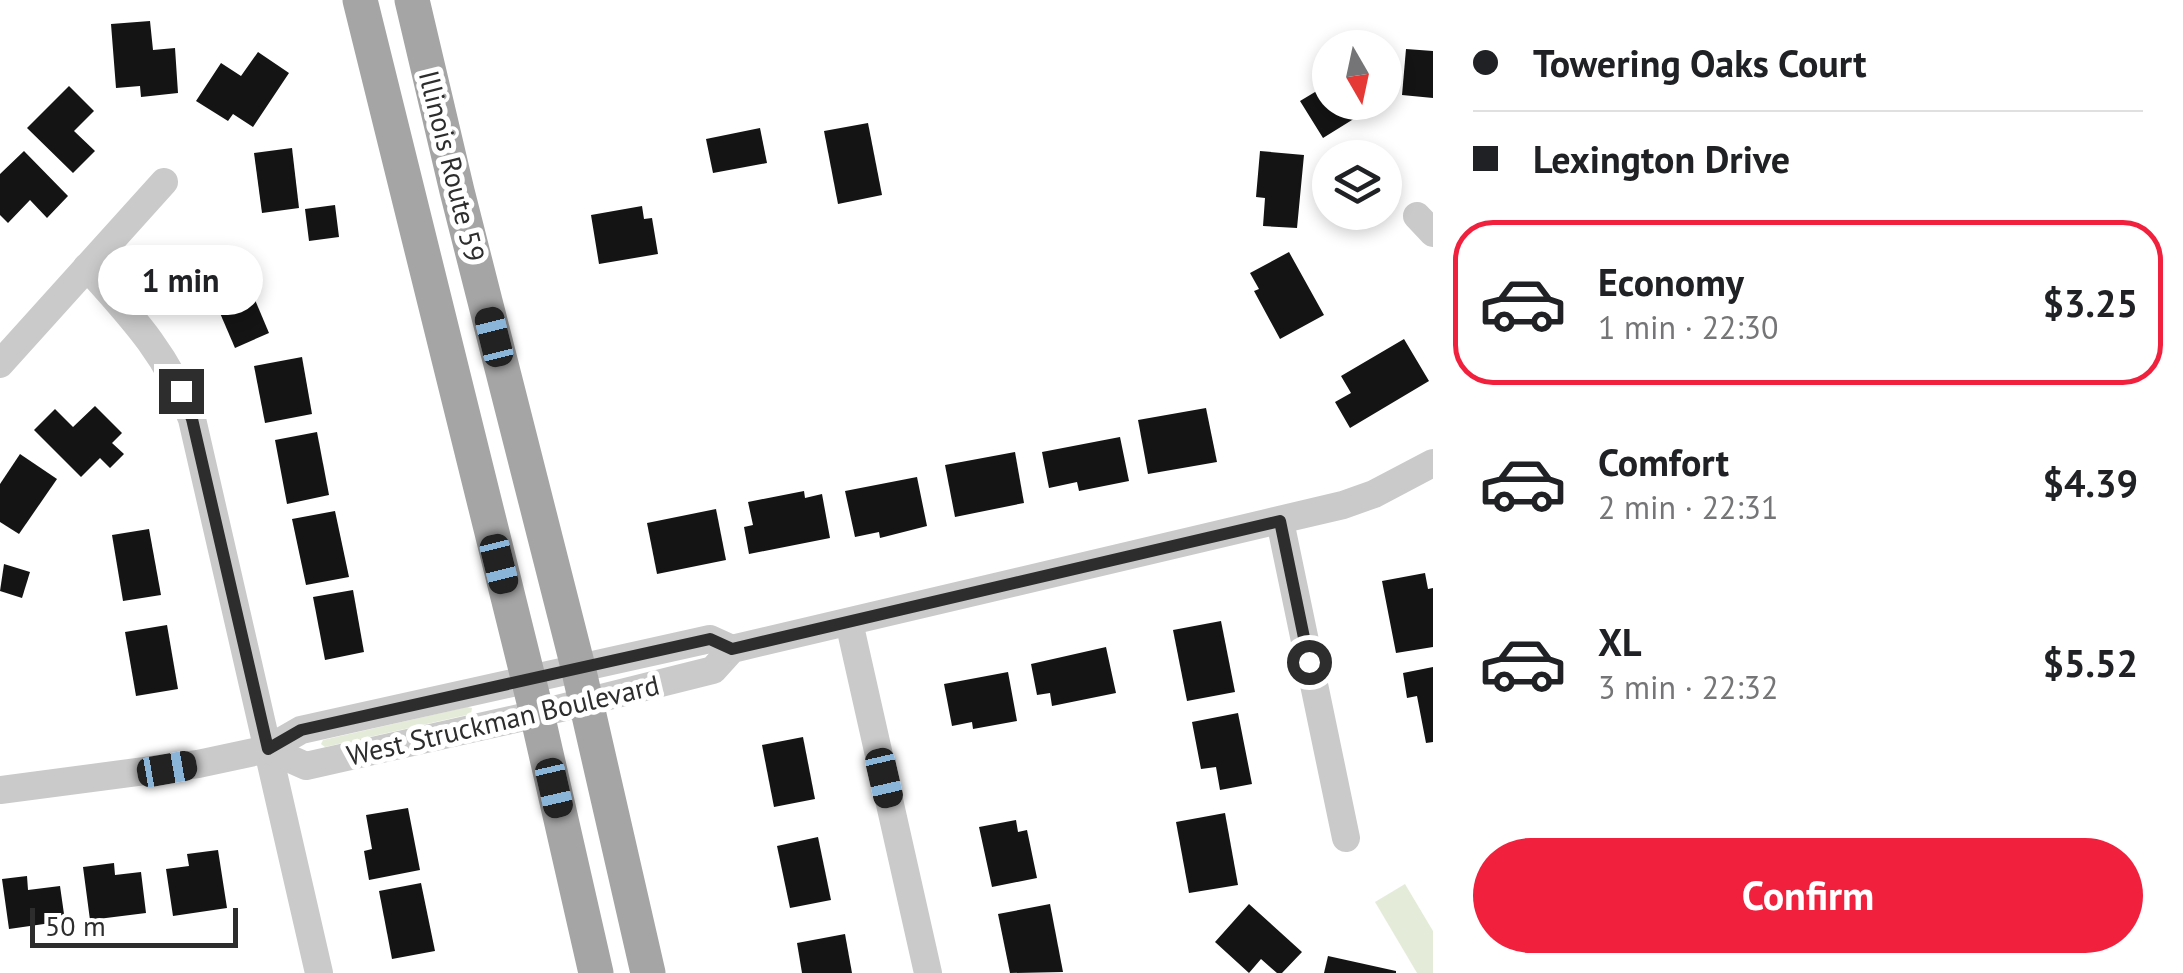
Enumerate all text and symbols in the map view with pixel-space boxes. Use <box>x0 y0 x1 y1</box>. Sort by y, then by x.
north arrow <box>1312 30 1402 120</box>
map controls <box>1312 30 1402 230</box>
text: Towering Oaks Court <box>1533 38 1867 87</box>
street label: Illinois Route 59 <box>411 66 494 265</box>
text: Lexington Drive <box>1533 134 1790 183</box>
button: layers <box>1312 140 1402 230</box>
callout: 1 min <box>99 246 264 316</box>
text: Economy <box>1598 257 1744 306</box>
icon: car <box>1478 258 1568 348</box>
text: 1 min <box>141 259 220 301</box>
text: $3.25 <box>2042 278 2138 327</box>
car <box>472 304 516 370</box>
text: 1 min · 22:30 <box>1598 306 1778 348</box>
route end <box>159 369 204 414</box>
text: Comfort <box>1598 437 1729 486</box>
icon: car <box>1478 438 1568 528</box>
text: $4.39 <box>2042 458 2138 507</box>
text: 2 min · 22:31 <box>1598 486 1778 528</box>
car <box>477 531 521 597</box>
text: XL <box>1598 617 1642 666</box>
icon: car <box>1478 618 1568 708</box>
text: $5.52 <box>2042 638 2138 687</box>
route start <box>1287 640 1332 685</box>
street label: West Struckman Boulevard <box>343 666 663 773</box>
text: 3 min · 22:32 <box>1598 666 1778 708</box>
car <box>863 745 905 811</box>
car <box>135 749 199 789</box>
car <box>533 755 575 821</box>
button: Confirm <box>1473 838 2143 953</box>
scale bar <box>30 903 238 948</box>
text: 50 m <box>45 907 106 944</box>

